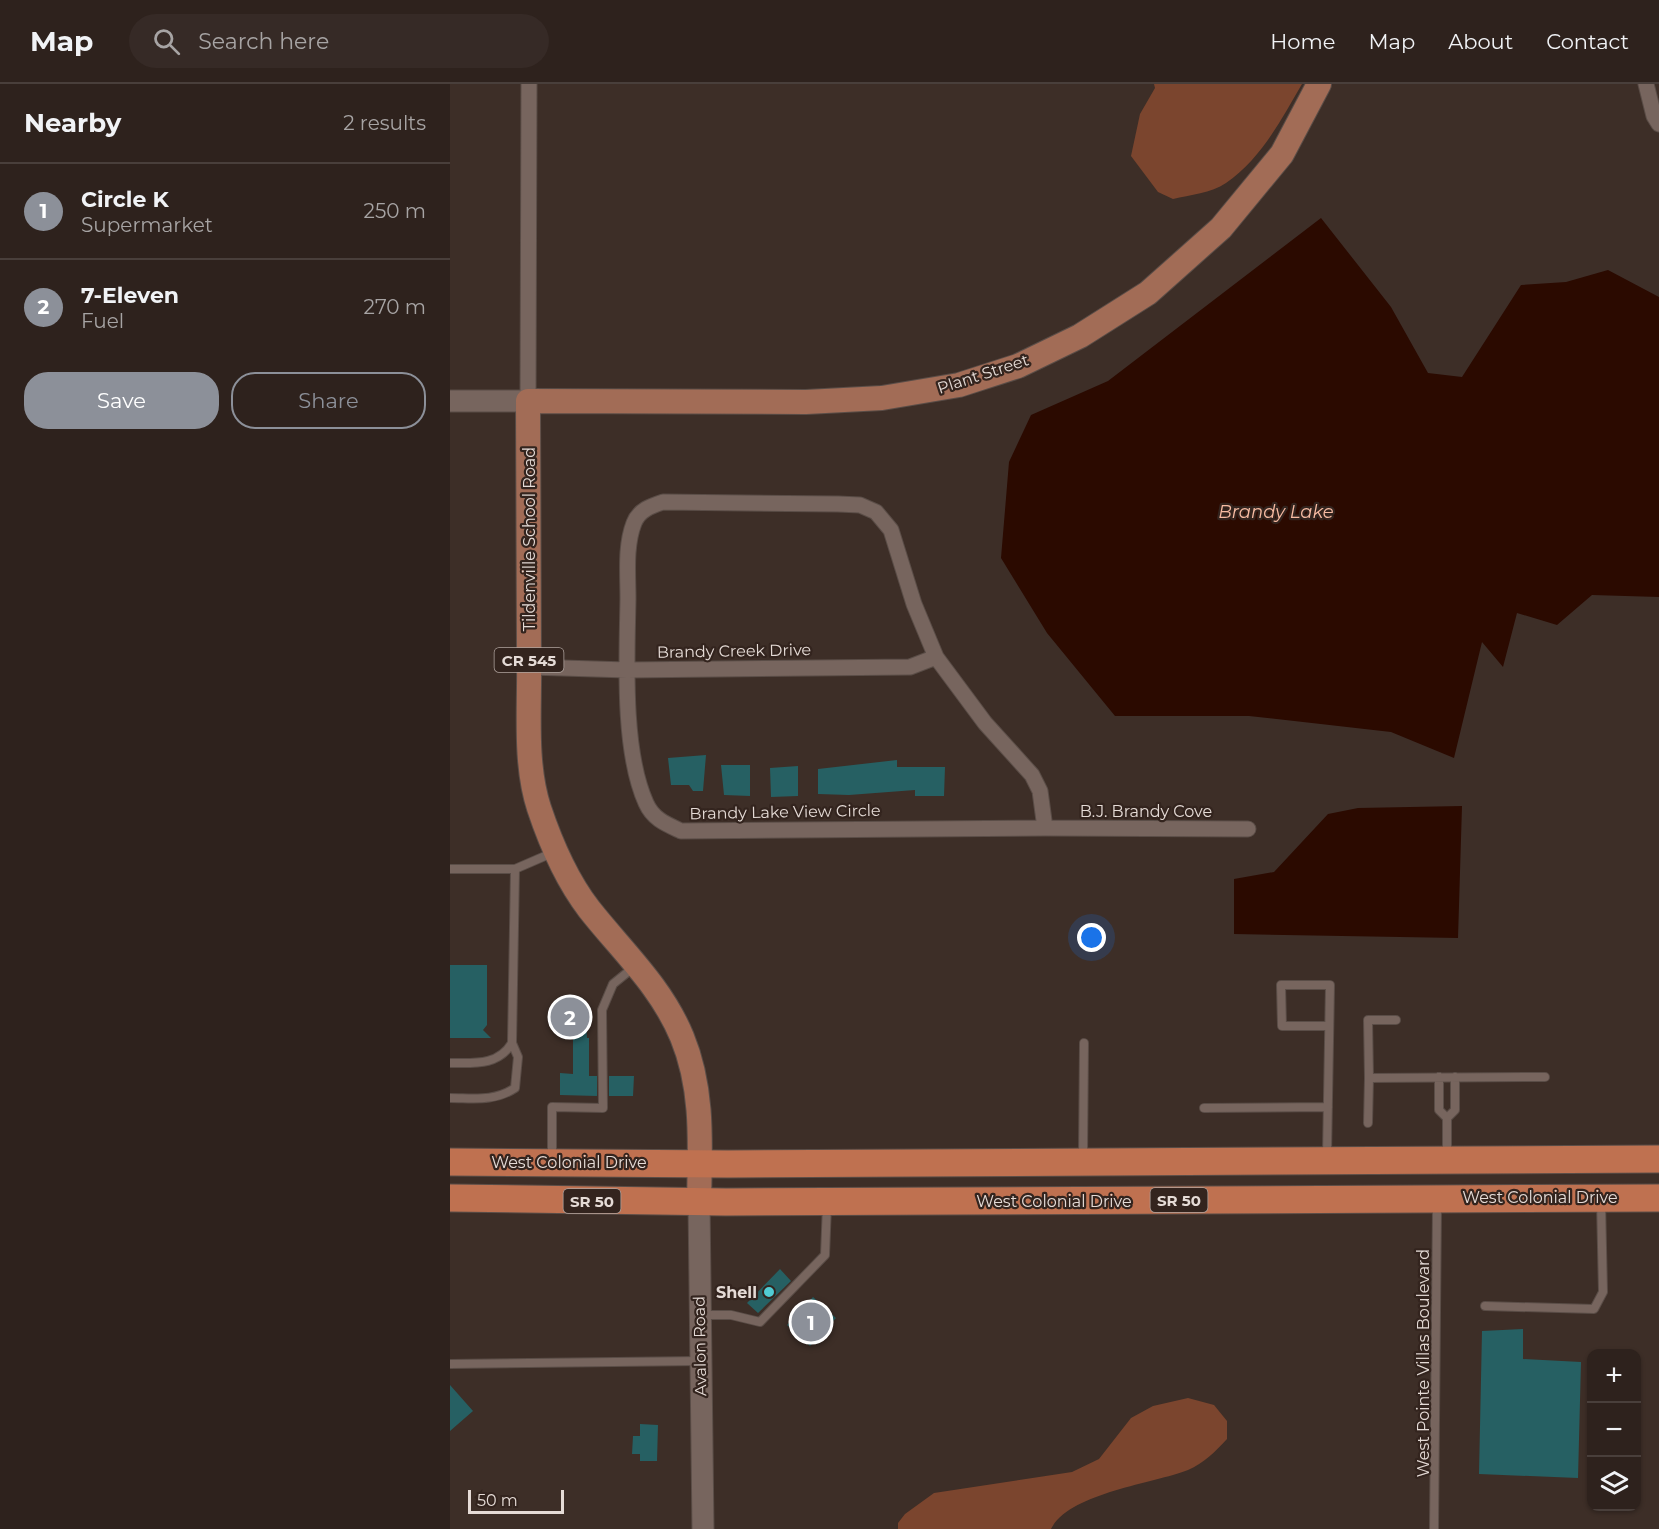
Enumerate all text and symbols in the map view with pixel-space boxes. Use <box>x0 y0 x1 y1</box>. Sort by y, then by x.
search box <box>129 14 549 68</box>
text: Map <box>30 24 93 58</box>
icon: search <box>150 25 183 58</box>
text: Search here <box>198 28 329 55</box>
text: Home <box>1270 29 1335 54</box>
text: Map <box>1368 29 1415 54</box>
text: About <box>1448 29 1513 54</box>
text: Contact <box>1546 29 1629 54</box>
text: Nearby <box>24 107 121 139</box>
text: 2 results <box>343 111 426 135</box>
text: Circle K <box>81 186 169 213</box>
text: 1 <box>40 199 47 223</box>
text: 250 m <box>364 199 426 223</box>
text: Supermarket <box>81 213 213 237</box>
text: 7-Eleven <box>81 282 179 309</box>
text: 2 <box>38 295 49 319</box>
text: 270 m <box>364 295 426 319</box>
text: Fuel <box>81 309 124 333</box>
street label: Plant Street <box>935 350 1032 398</box>
button: Save <box>24 372 219 429</box>
button: Share <box>231 372 426 429</box>
street label: Tildenville School Road <box>520 447 539 631</box>
water label: Brandy Lake <box>1218 501 1334 523</box>
street label: Brandy Creek Drive <box>657 640 811 662</box>
road number: CR 545 <box>494 648 563 672</box>
street label: Brandy Lake View Circle <box>689 801 881 823</box>
street label: B.J. Brandy Cove <box>1080 802 1212 821</box>
your location <box>1077 923 1106 952</box>
pin: 2 <box>550 994 590 1040</box>
street label: West Colonial Drive <box>491 1153 647 1172</box>
road number: SR 50 <box>1150 1188 1208 1212</box>
street label: West Colonial Drive <box>1462 1188 1618 1207</box>
road number: SR 50 <box>564 1189 620 1213</box>
street label: West Colonial Drive <box>976 1192 1132 1211</box>
street label: West Pointe Villas Boulevard <box>1414 1249 1433 1477</box>
place label: Shell <box>716 1283 757 1302</box>
marker: Shell <box>762 1285 776 1299</box>
street label: Avalon Road <box>690 1296 710 1396</box>
pin: 1 <box>792 1300 830 1344</box>
map controls <box>1587 1349 1641 1511</box>
button: + <box>1587 1349 1641 1403</box>
button: − <box>1587 1403 1641 1457</box>
button: layers <box>1587 1457 1641 1511</box>
scale bar <box>468 1487 564 1514</box>
text: 50 m <box>477 1491 518 1510</box>

